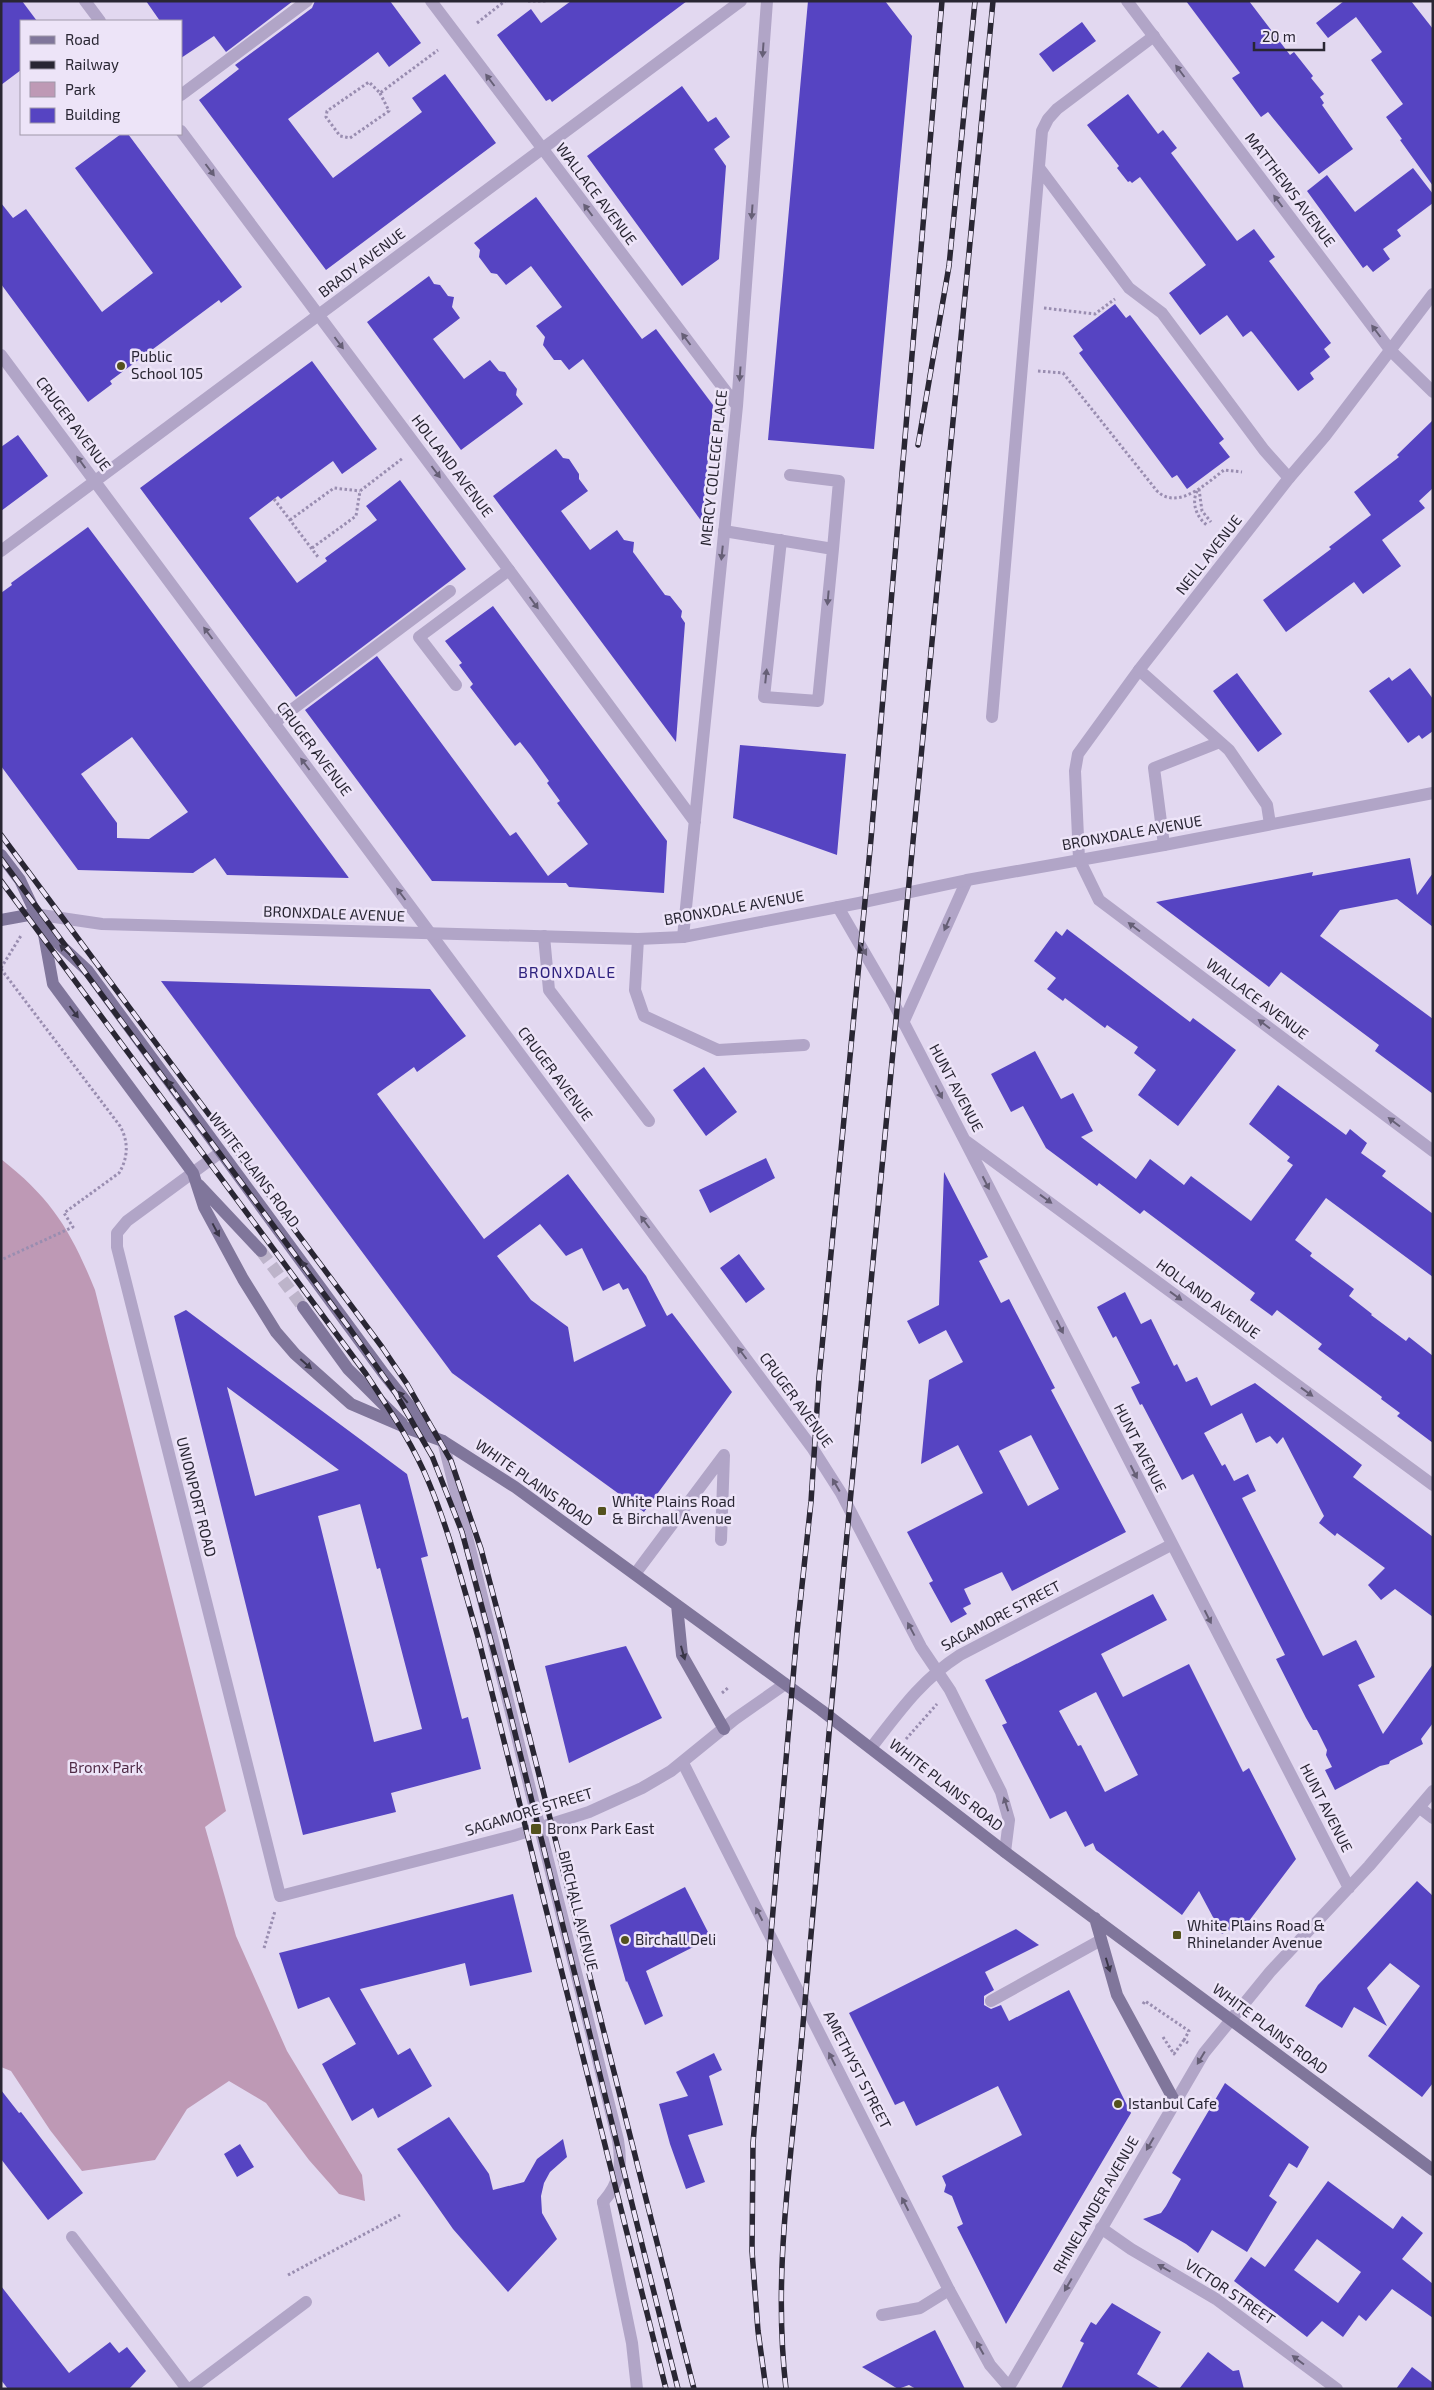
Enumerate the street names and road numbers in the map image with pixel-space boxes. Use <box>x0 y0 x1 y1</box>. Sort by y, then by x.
street label: MATTHEWS AVENUE <box>1242 129 1340 250</box>
street label: WALLACE AVENUE <box>553 139 641 248</box>
street label: BRADY AVENUE <box>314 224 408 301</box>
street label: CRUGER AVENUE <box>33 373 115 474</box>
street label: MERCY COLLEGE PLACE <box>696 389 730 547</box>
street label: HOLLAND AVENUE <box>408 411 497 520</box>
street label: NEILL AVENUE <box>1171 511 1245 598</box>
street label: CRUGER AVENUE <box>274 698 356 799</box>
street label: BRONXDALE AVENUE <box>1060 811 1203 853</box>
street label: BRONXDALE AVENUE <box>662 886 805 928</box>
street label: BRONXDALE AVENUE <box>263 902 405 924</box>
street label: WALLACE AVENUE <box>1203 954 1312 1042</box>
street label: CRUGER AVENUE <box>515 1023 597 1124</box>
street label: HUNT AVENUE <box>926 1040 988 1135</box>
street label: WHITE PLAINS ROAD <box>206 1108 304 1230</box>
street label: HOLLAND AVENUE <box>1153 1255 1264 1342</box>
street label: CRUGER AVENUE <box>756 1348 837 1451</box>
street label: HUNT AVENUE <box>1111 1400 1171 1495</box>
street label: UNIONPORT ROAD <box>173 1435 221 1559</box>
street label: WHITE PLAINS ROAD <box>472 1435 597 1530</box>
street label: SAGAMORE STREET <box>938 1576 1064 1654</box>
street label: WHITE PLAINS ROAD <box>886 1734 1007 1834</box>
street label: HUNT AVENUE <box>1297 1760 1357 1855</box>
street label: SAGAMORE STREET <box>463 1783 595 1839</box>
street label: BIRCHALL AVENUE <box>555 1849 603 1973</box>
street label: WHITE PLAINS ROAD <box>1210 1979 1332 2077</box>
street label: AMETHYST STREET <box>820 2007 896 2132</box>
street label: RHINELANDER AVENUE <box>1048 2133 1142 2276</box>
street label: VICTOR STREET <box>1182 2254 1279 2328</box>

